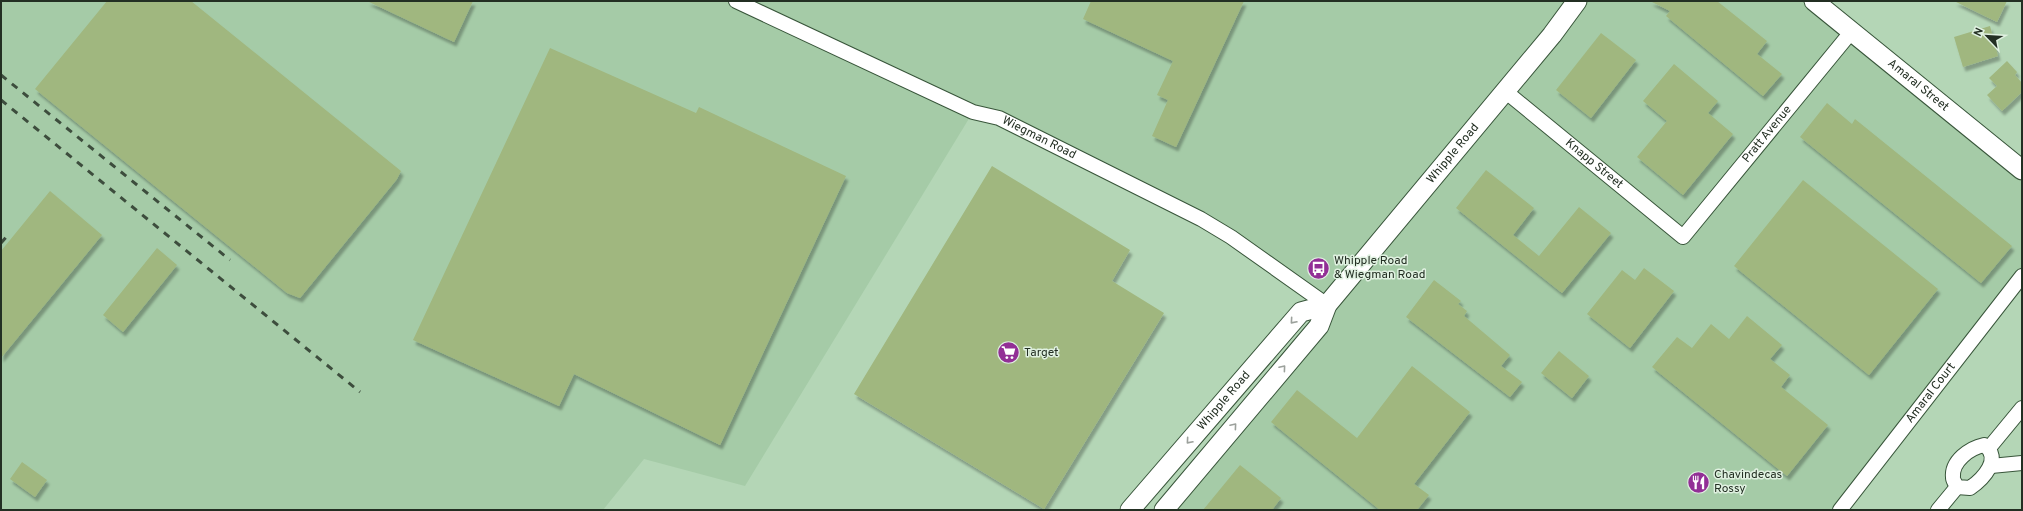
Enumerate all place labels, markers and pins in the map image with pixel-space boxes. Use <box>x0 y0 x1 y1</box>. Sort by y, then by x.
place label: Whipple Road & Wiegman Road <box>1334 253 1425 283</box>
bus stop icon: Whipple Road & Wiegman Road <box>1306 255 1332 281</box>
supermarket icon: Target <box>996 340 1022 366</box>
place label: Target <box>1024 345 1059 361</box>
place label: Chavindecas Rossy <box>1714 467 1782 497</box>
restaurant icon: Chavindecas Rossy <box>1686 469 1712 495</box>

